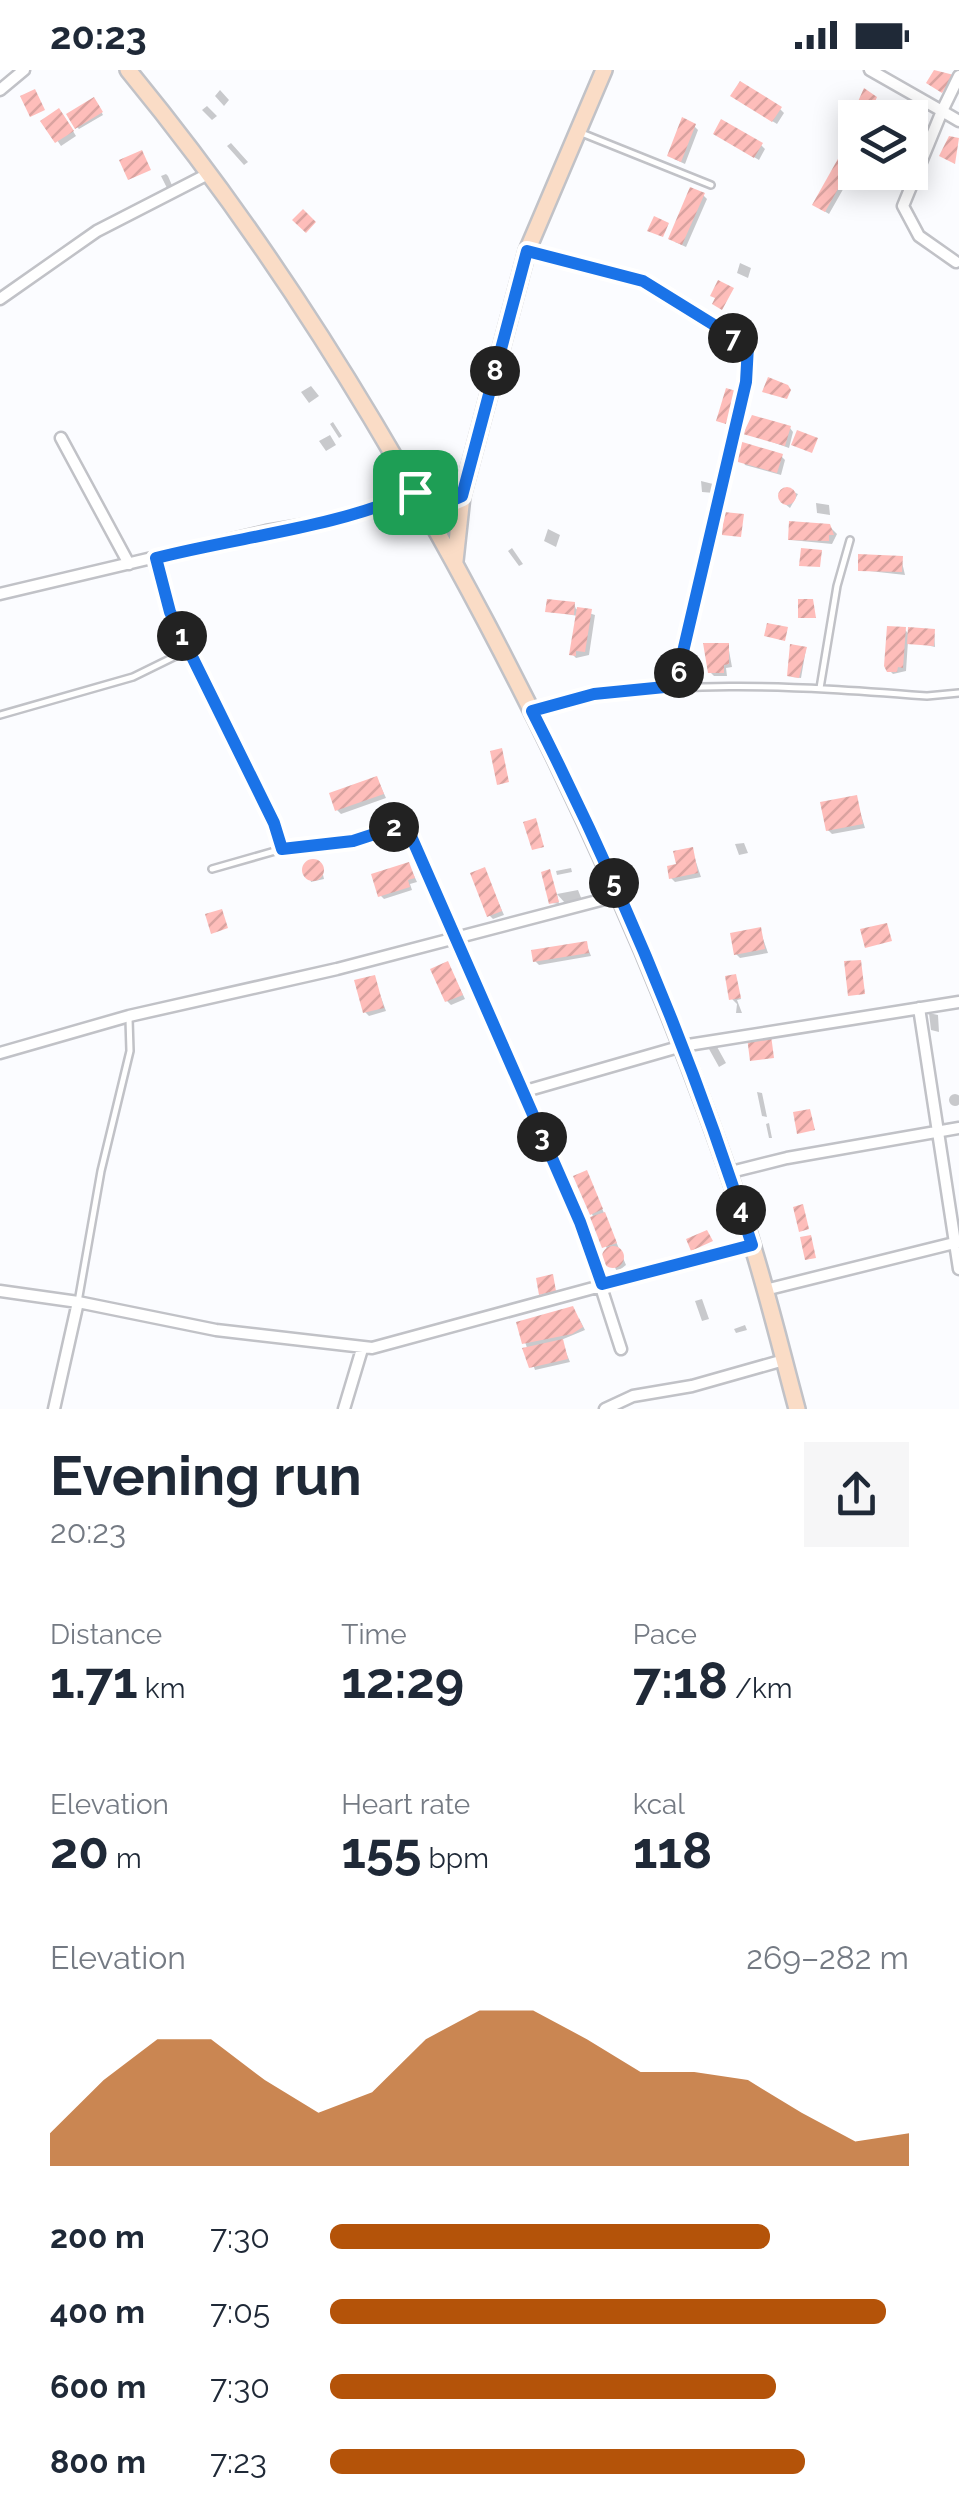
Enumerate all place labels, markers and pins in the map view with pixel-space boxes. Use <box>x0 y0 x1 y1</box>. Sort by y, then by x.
pin: 7 <box>708 313 758 363</box>
pin: 8 <box>470 346 520 396</box>
pin <box>373 450 458 535</box>
pin: 1 <box>157 611 207 661</box>
pin: 6 <box>654 648 704 698</box>
pin: 2 <box>369 802 419 852</box>
pin: 5 <box>589 858 639 908</box>
pin: 3 <box>517 1112 567 1162</box>
pin: 4 <box>716 1185 766 1235</box>

